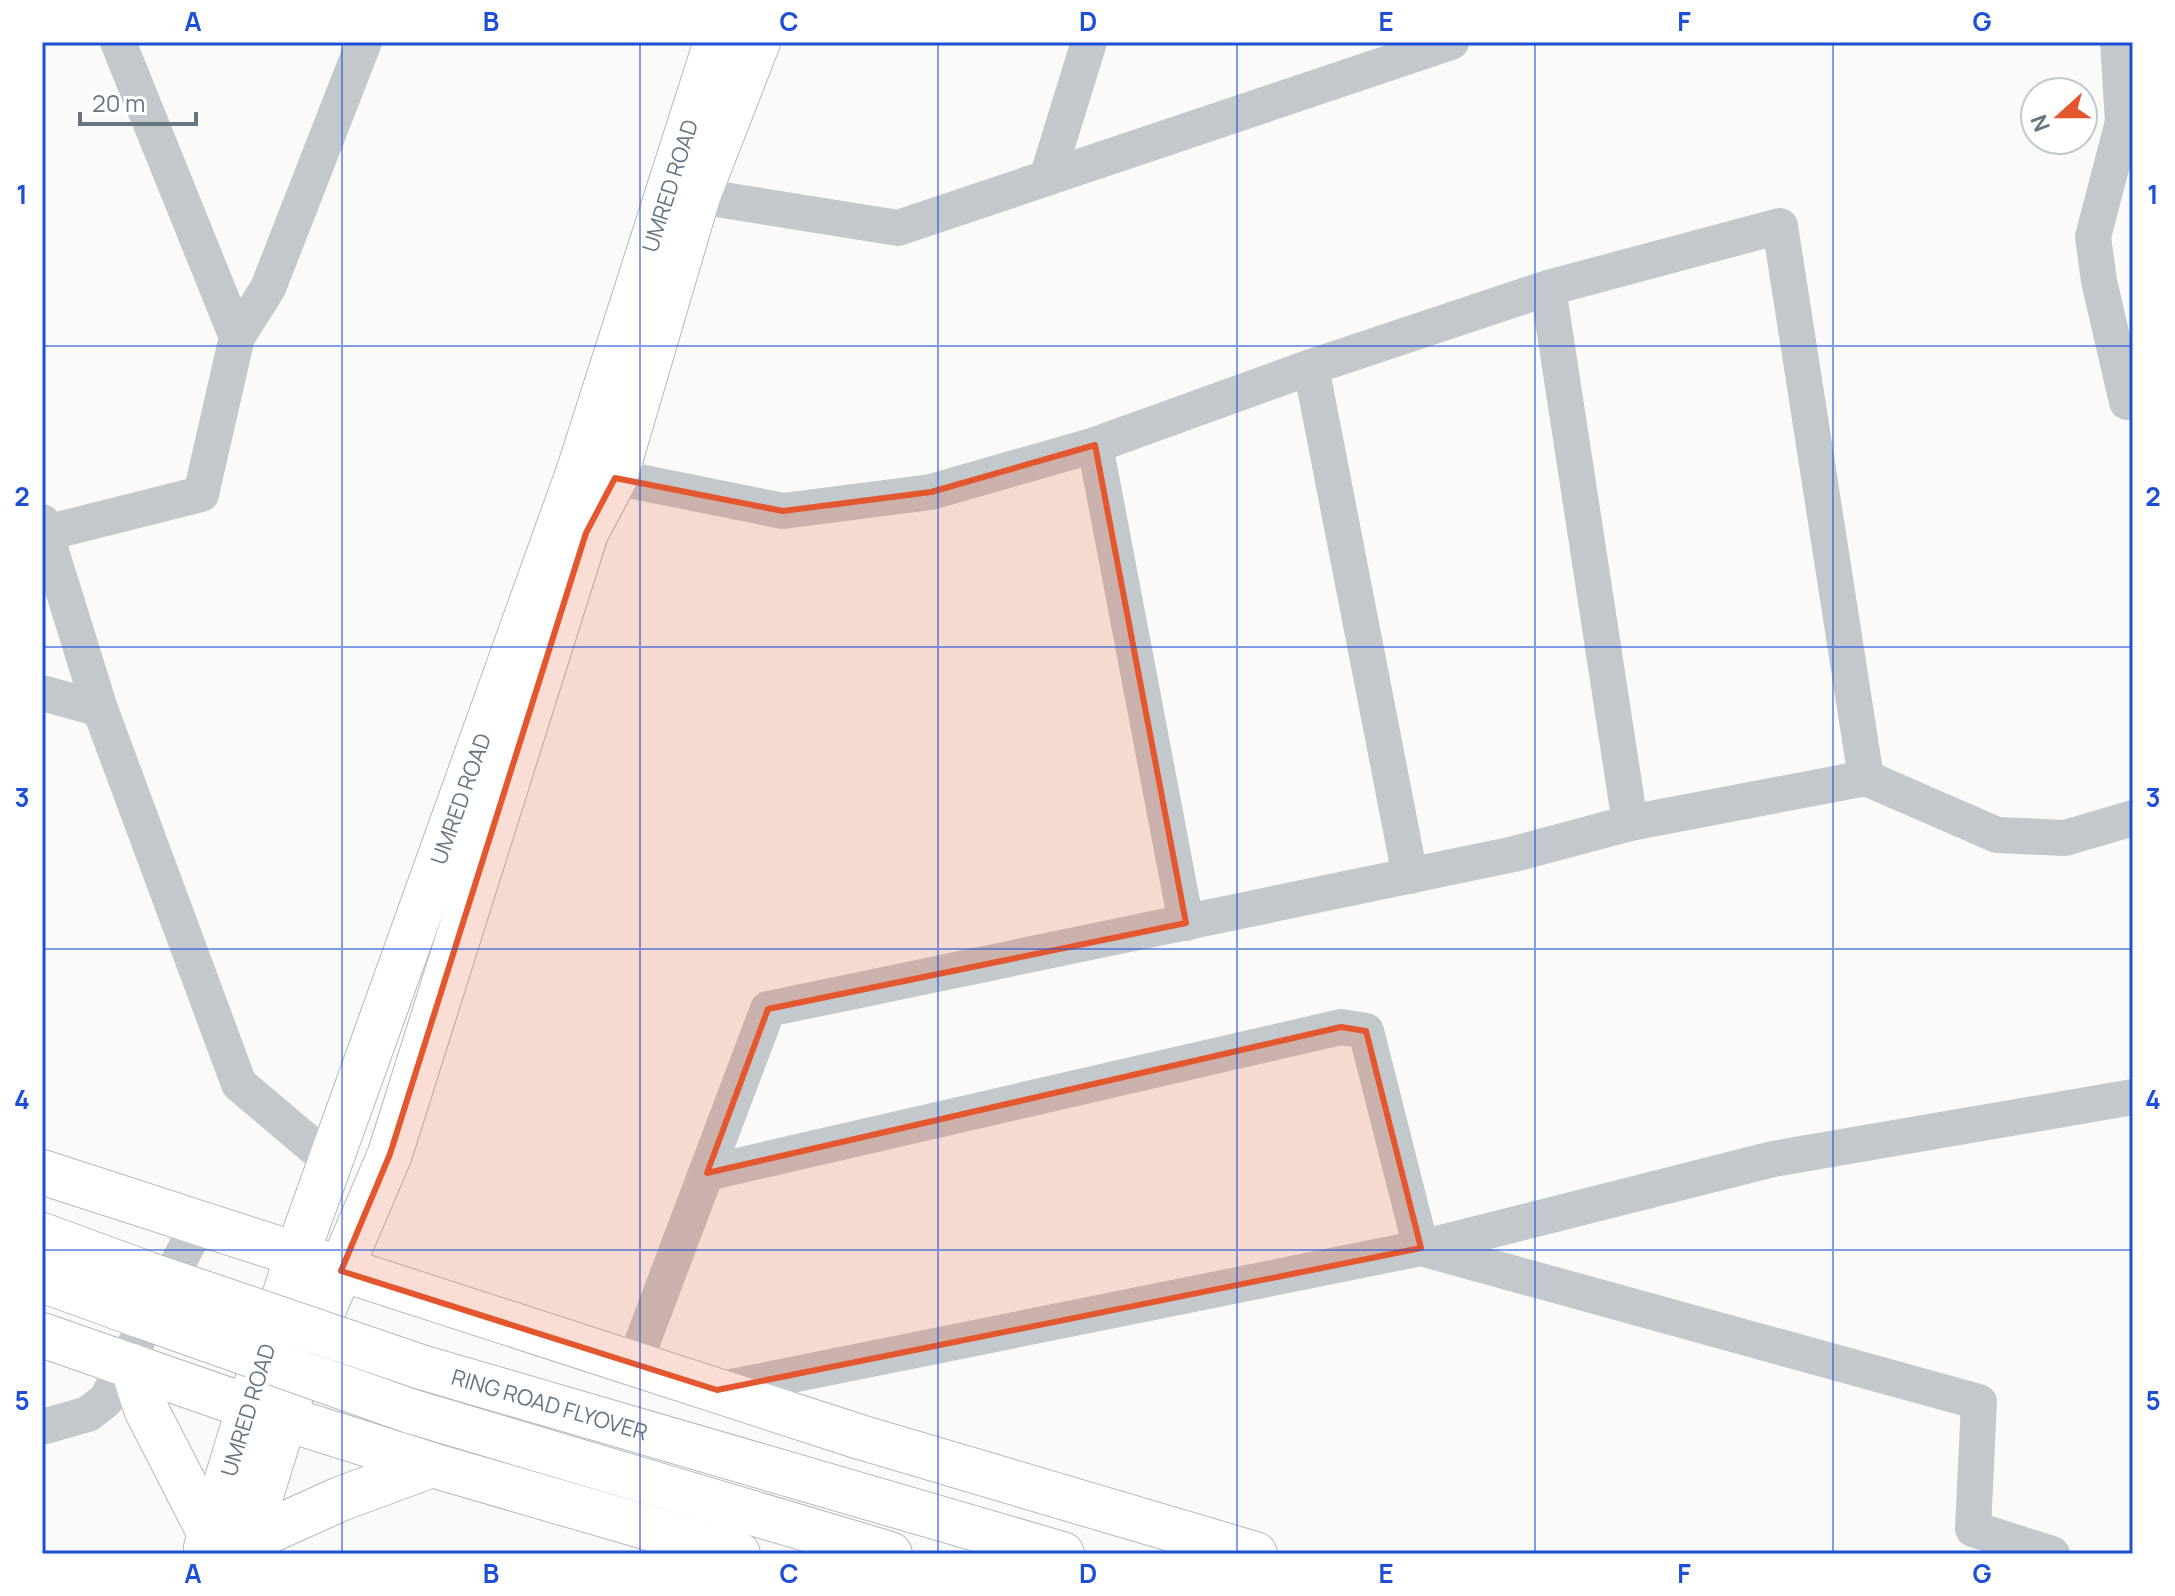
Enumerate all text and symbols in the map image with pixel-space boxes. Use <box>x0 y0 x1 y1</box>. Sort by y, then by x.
text: A <box>184 3 202 39</box>
text: B <box>483 3 499 39</box>
text: C <box>779 3 799 39</box>
text: D <box>1079 3 1097 39</box>
text: E <box>1378 3 1394 39</box>
text: F <box>1677 3 1691 39</box>
text: G <box>1972 3 1992 39</box>
scale bar <box>80 76 196 126</box>
north arrow <box>2019 76 2099 156</box>
text: 20 m <box>92 86 145 119</box>
text: N <box>2023 110 2057 136</box>
street label: UMRED ROAD <box>635 116 705 256</box>
text: 1 <box>16 176 28 212</box>
text: 1 <box>2147 176 2159 212</box>
text: 2 <box>14 478 30 514</box>
text: 2 <box>2145 478 2161 514</box>
street label: UMRED ROAD <box>423 729 498 869</box>
text: 3 <box>14 779 30 815</box>
text: 3 <box>2145 779 2161 815</box>
text: 4 <box>14 1081 30 1117</box>
text: 4 <box>2145 1081 2161 1117</box>
street label: UMRED ROAD <box>214 1340 282 1480</box>
street label: RING ROAD FLYOVER <box>448 1362 651 1447</box>
text: 5 <box>14 1382 30 1418</box>
text: 5 <box>2145 1382 2161 1418</box>
text: A <box>184 1555 202 1591</box>
text: B <box>483 1555 499 1591</box>
text: C <box>779 1555 799 1591</box>
text: D <box>1079 1555 1097 1591</box>
text: E <box>1378 1555 1394 1591</box>
text: F <box>1677 1555 1691 1591</box>
text: G <box>1972 1555 1992 1591</box>

